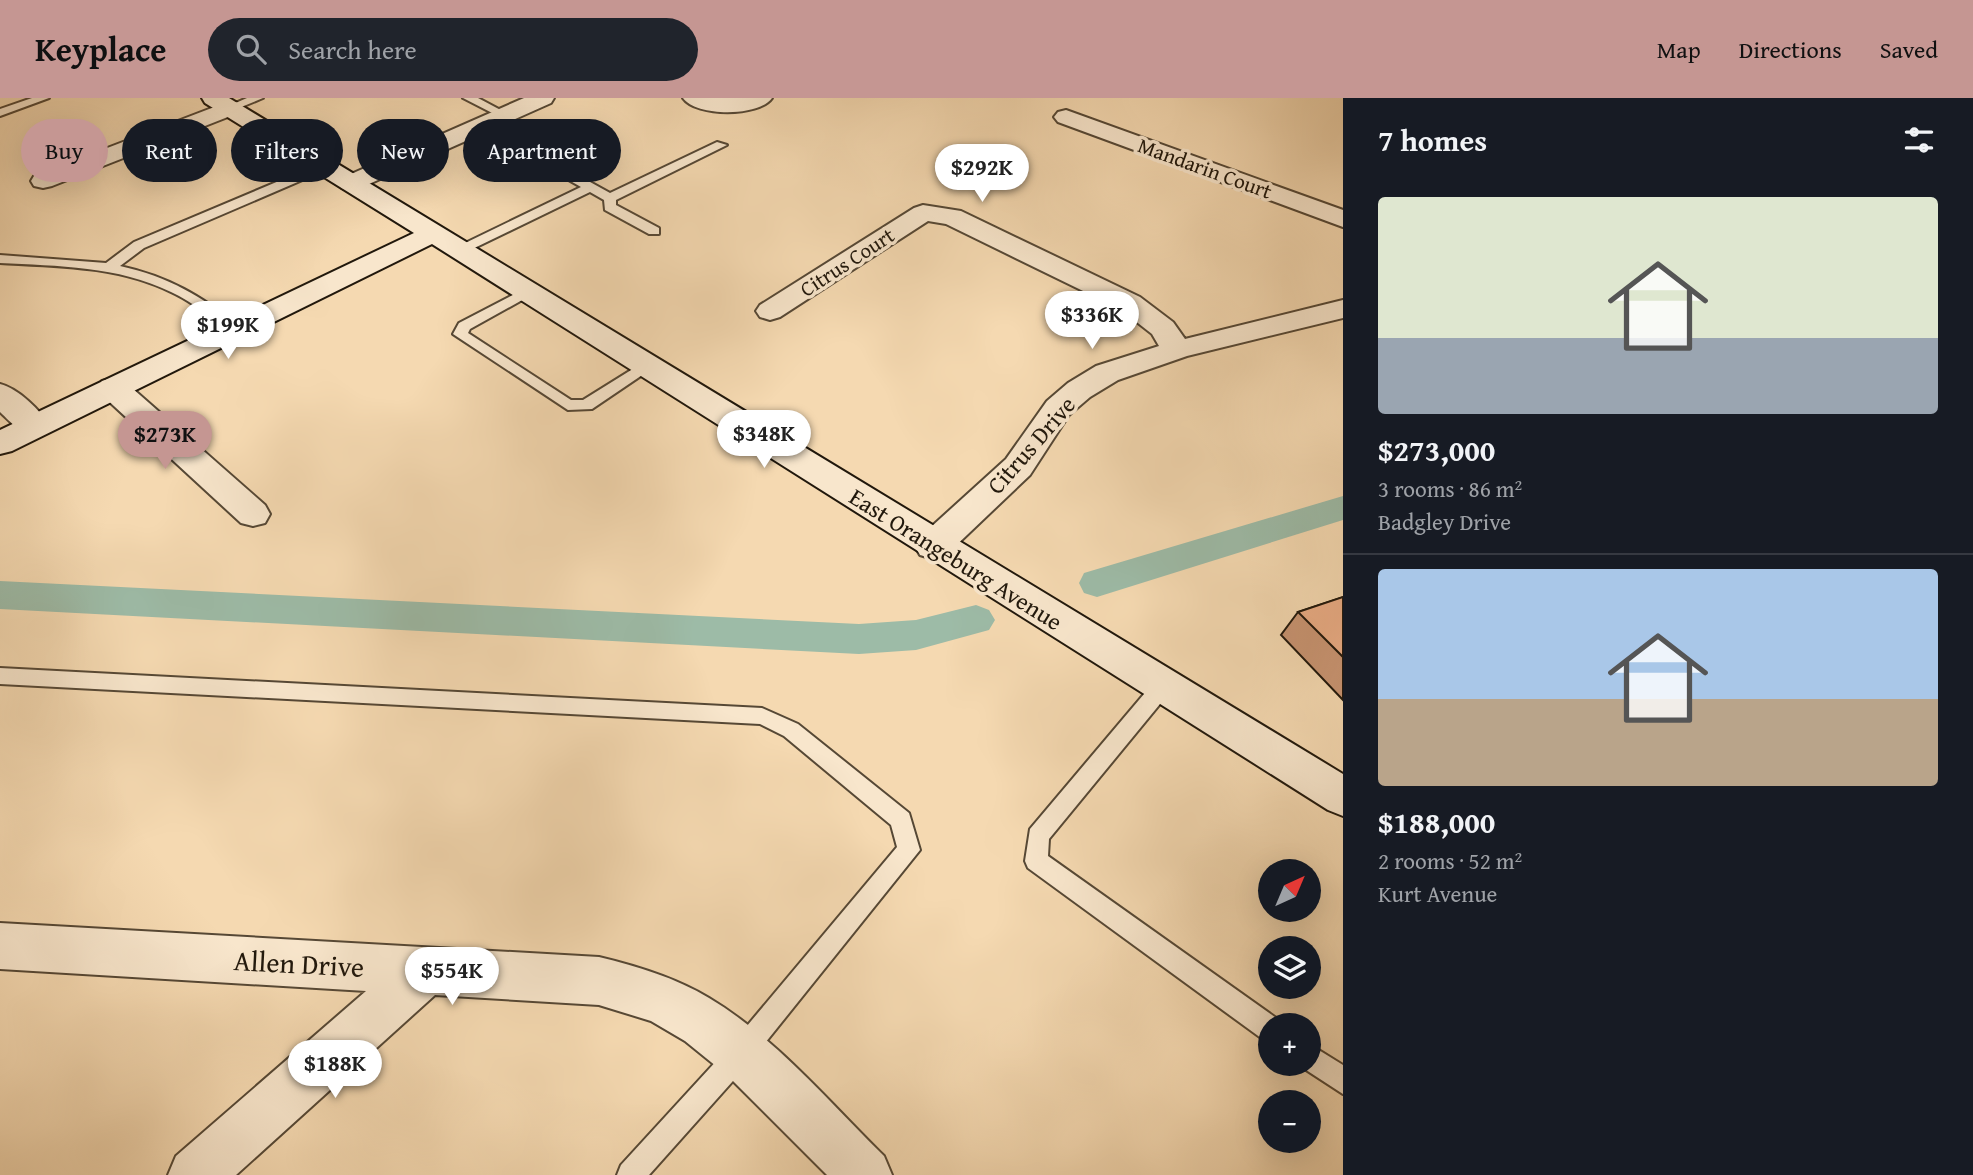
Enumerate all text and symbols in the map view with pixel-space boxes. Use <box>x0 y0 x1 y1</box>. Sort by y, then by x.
search box <box>208 18 698 81</box>
text: Keyplace <box>35 25 166 73</box>
icon: search <box>232 30 270 68</box>
text: Search here <box>288 30 417 69</box>
text: Map <box>1657 32 1701 67</box>
text: Directions <box>1739 32 1842 67</box>
text: Saved <box>1880 32 1938 67</box>
text: 7 homes <box>1378 118 1487 162</box>
chip: Buy <box>21 119 108 182</box>
chip: Rent <box>122 119 217 182</box>
chip: Filters <box>231 119 343 182</box>
chip: New <box>357 119 449 182</box>
chip: Apartment <box>463 119 621 182</box>
icon: filters <box>1900 121 1938 159</box>
street label: Mandarin Court <box>1134 129 1277 207</box>
pin: $292K <box>933 144 1031 204</box>
text: $292K <box>951 150 1013 183</box>
street label: Citrus Court <box>794 219 901 304</box>
icon: home <box>1595 243 1721 369</box>
pin: $336K <box>1043 292 1141 351</box>
text: $336K <box>1061 297 1123 330</box>
pin: $199K <box>179 302 277 361</box>
text: $199K <box>197 307 259 340</box>
street label: Citrus Drive <box>978 388 1084 502</box>
pin: $348K <box>715 410 813 470</box>
pin: $273K <box>116 412 214 471</box>
text: $348K <box>733 416 795 449</box>
text: $273K <box>134 417 196 450</box>
text: $273,000 <box>1378 428 1495 472</box>
text: 3 rooms · 86 m² <box>1378 472 1522 505</box>
street label: East Orangeburg Avenue <box>843 479 1069 639</box>
text: Badgley Drive <box>1378 505 1511 538</box>
icon: home <box>1595 615 1721 741</box>
text: $188,000 <box>1378 800 1495 844</box>
text: 2 rooms · 52 m² <box>1378 844 1522 877</box>
north arrow <box>1258 859 1321 922</box>
map controls <box>1258 859 1321 1153</box>
text: Kurt Avenue <box>1378 877 1497 910</box>
button: layers <box>1258 936 1321 999</box>
street label: Allen Drive <box>233 939 365 987</box>
pin: $554K <box>403 948 501 1007</box>
text: $554K <box>421 953 483 986</box>
button: + <box>1258 1013 1321 1076</box>
pin: $188K <box>286 1040 384 1100</box>
text: $188K <box>304 1046 366 1079</box>
button: − <box>1258 1090 1321 1153</box>

